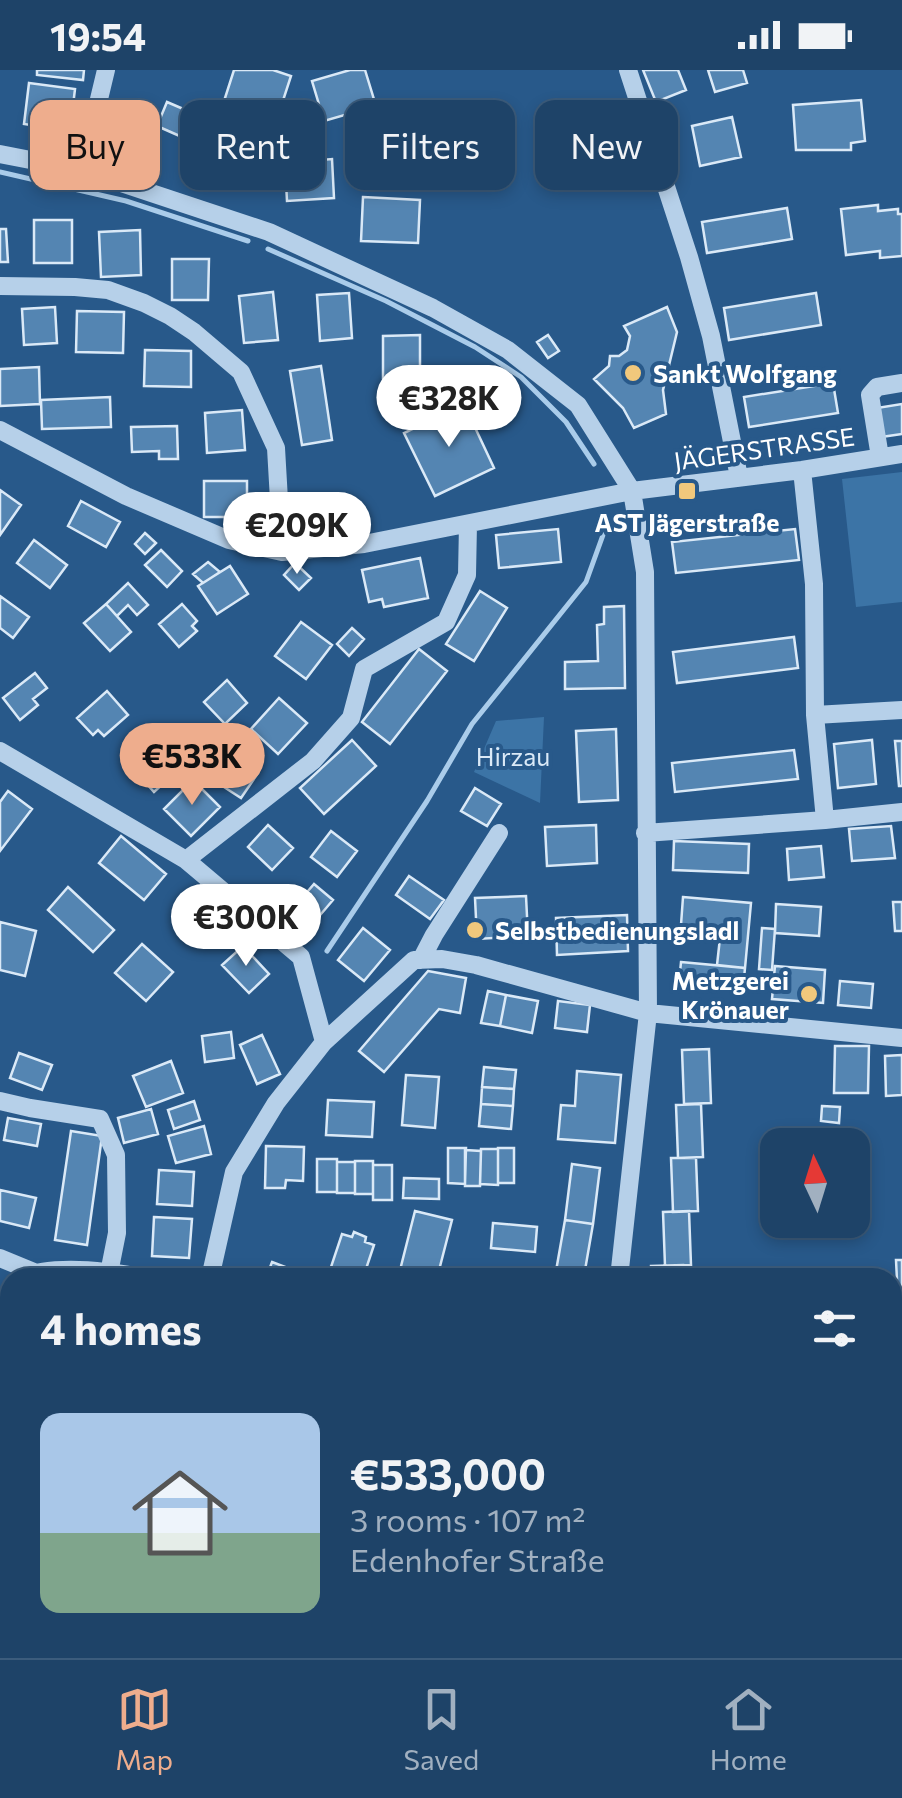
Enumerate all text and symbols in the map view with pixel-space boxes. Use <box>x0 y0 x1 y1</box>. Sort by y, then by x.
text: 19:54 <box>50 12 146 59</box>
chip: Buy <box>30 100 160 190</box>
chip: Rent <box>180 100 325 190</box>
chip: Filters <box>345 100 515 190</box>
chip: New <box>535 100 678 190</box>
place label: Sankt Wolfgang <box>653 358 837 388</box>
marker: Sankt Wolfgang <box>622 362 644 384</box>
pin: €328K <box>379 365 519 450</box>
text: €328K <box>398 377 500 417</box>
street label: JÄGERSTRASSE <box>672 420 856 476</box>
marker: AST Jägerstraße <box>676 480 698 502</box>
pin: €209K <box>227 492 367 577</box>
text: €209K <box>245 504 349 544</box>
place label: AST Jägerstraße <box>595 507 779 537</box>
pin: €533K <box>122 723 262 808</box>
text: €533K <box>142 735 242 775</box>
park label: Hirzau <box>476 741 550 771</box>
pin: €300K <box>176 884 316 969</box>
text: €300K <box>193 896 299 936</box>
place label: Selbstbedienungsladl <box>495 915 739 945</box>
marker: Selbstbedienungsladl <box>464 919 486 941</box>
place label: Metzgerei Krönauer <box>672 965 789 1024</box>
marker: Metzgerei Krönauer <box>798 983 820 1005</box>
north arrow <box>760 1128 870 1238</box>
map controls <box>760 1128 870 1238</box>
icon: filters <box>807 1301 862 1356</box>
text: 4 homes <box>40 1302 202 1354</box>
text: €533,000 <box>350 1447 546 1499</box>
icon: home <box>120 1453 240 1573</box>
text: 3 rooms · 107 m² <box>350 1499 585 1539</box>
text: Edenhofer Straße <box>350 1539 605 1579</box>
tab: Map <box>115 1682 173 1776</box>
tab: Saved <box>404 1682 479 1776</box>
tab: Home <box>710 1682 787 1776</box>

